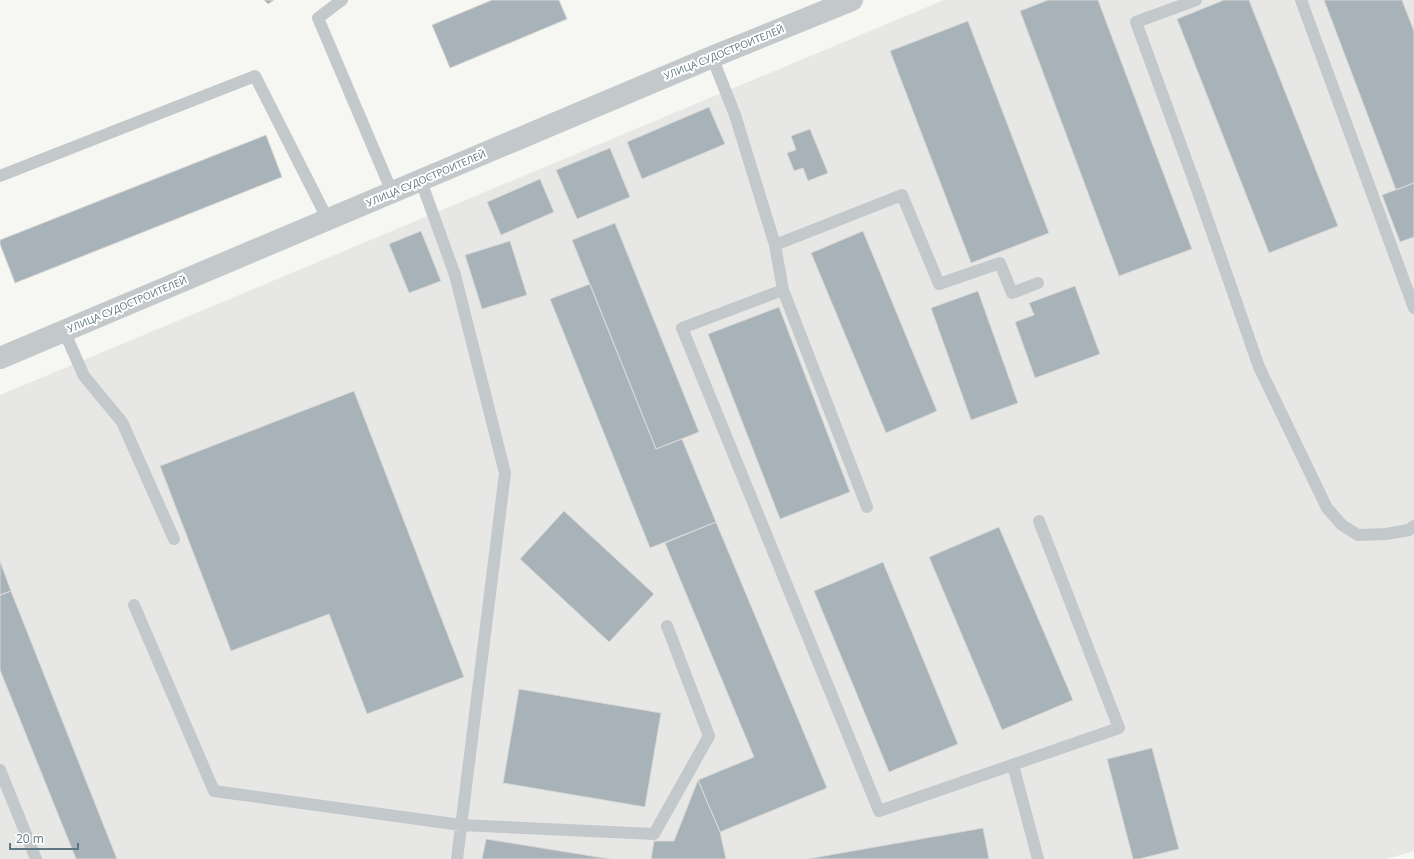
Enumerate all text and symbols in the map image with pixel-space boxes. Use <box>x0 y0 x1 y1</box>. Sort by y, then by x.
street label: УЛИЦА СУДОСТРОИТЕЛЕЙ <box>662 21 786 83</box>
street label: УЛИЦА СУДОСТРОИТЕЛЕЙ <box>364 146 488 210</box>
street label: УЛИЦА СУДОСТРОИТЕЛЕЙ <box>65 272 189 336</box>
scale bar <box>10 825 78 851</box>
text: 20 m <box>16 830 44 847</box>

